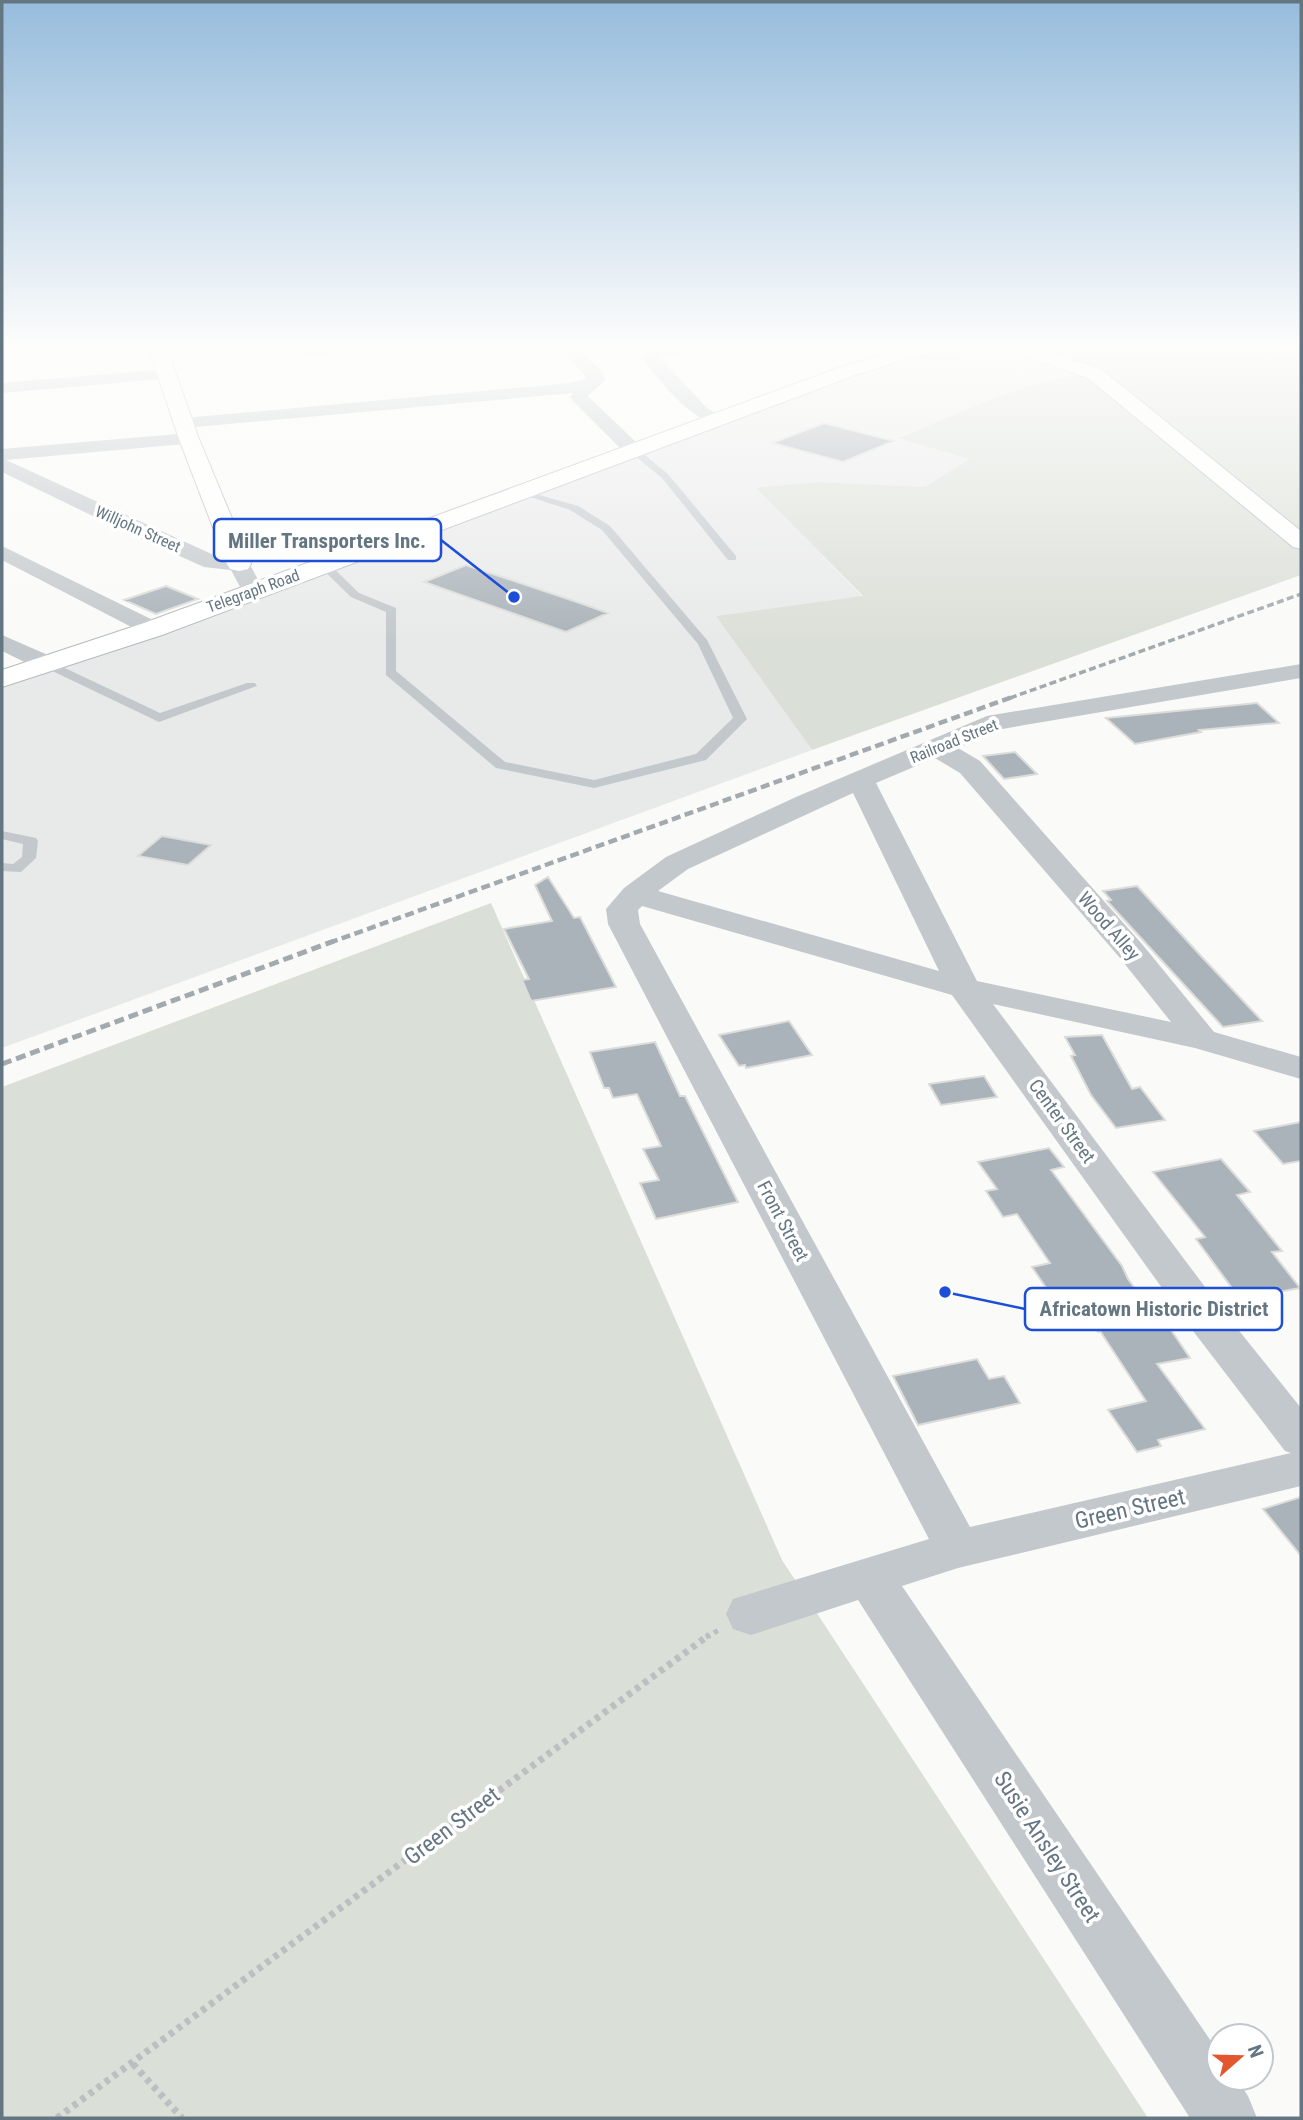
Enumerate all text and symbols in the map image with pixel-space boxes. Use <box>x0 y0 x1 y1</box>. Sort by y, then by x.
street label: Willjohn Street <box>92 502 184 556</box>
callout: Miller Transporters Inc. <box>214 519 441 561</box>
text: Miller Transporters Inc. <box>228 529 426 553</box>
street label: Telegraph Road <box>204 565 302 617</box>
street label: Railroad Street <box>907 715 1001 767</box>
street label: Wood Alley <box>1073 887 1145 965</box>
street label: Center Street <box>1024 1075 1100 1167</box>
street label: Front Street <box>752 1177 814 1265</box>
callout: Africatown Historic District <box>1025 1288 1282 1330</box>
text: Africatown Historic District <box>1040 1297 1268 1321</box>
street label: Green Street <box>1072 1483 1188 1535</box>
street label: Susie Ansley Street <box>988 1766 1106 1928</box>
street label: Green Street <box>399 1781 505 1871</box>
north arrow <box>1205 2022 1275 2092</box>
text: N <box>1243 2042 1268 2061</box>

